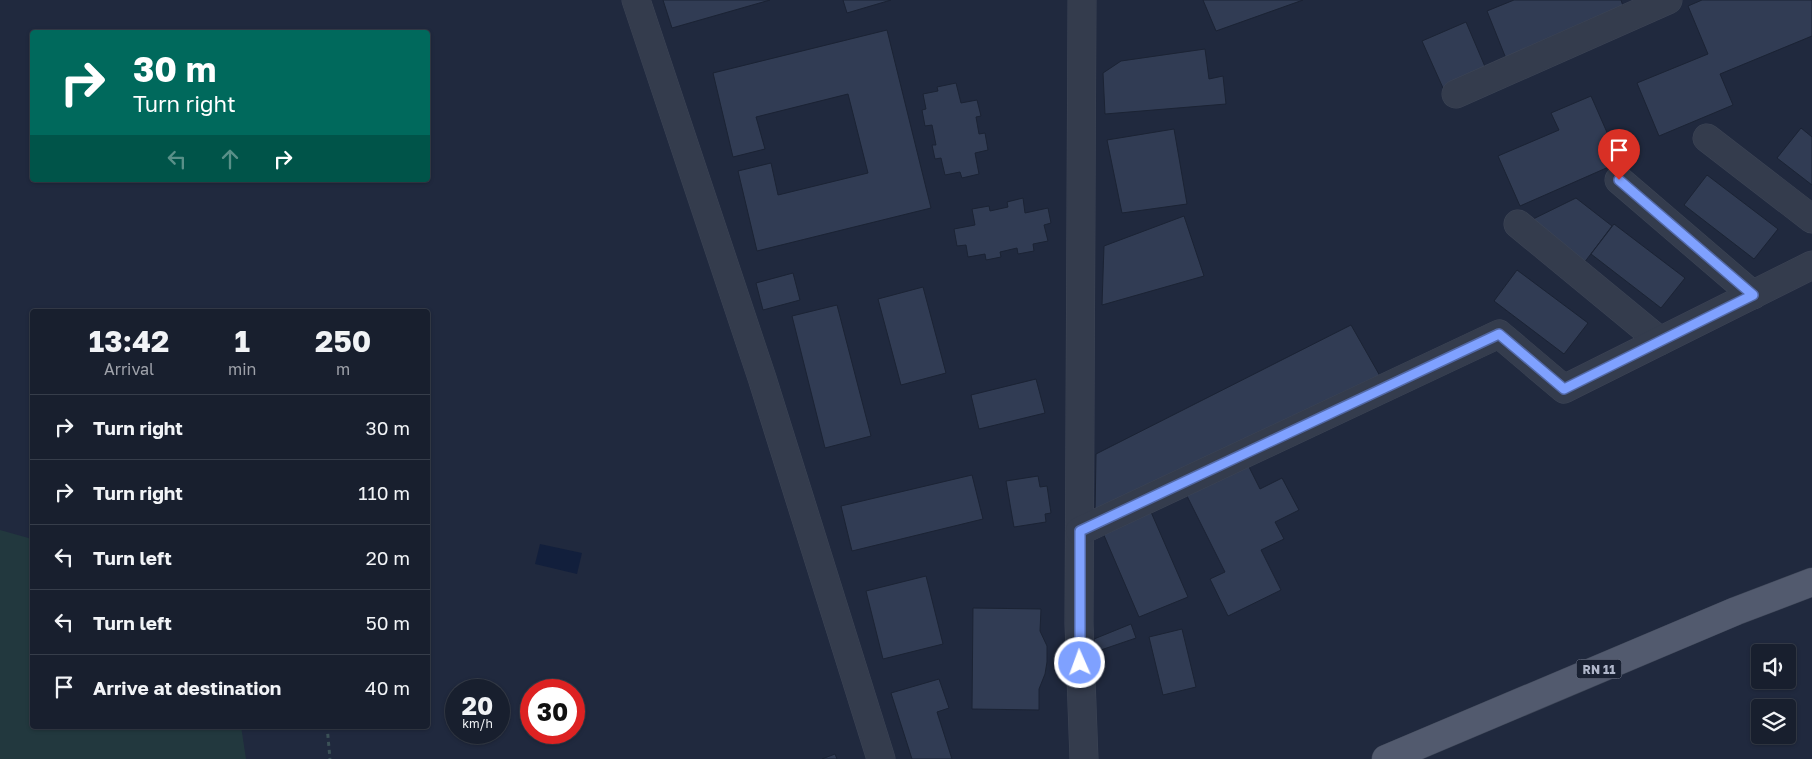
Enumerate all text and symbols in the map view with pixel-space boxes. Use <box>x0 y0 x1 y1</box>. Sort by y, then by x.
text: 30 m <box>133 48 216 90</box>
icon: right <box>50 50 115 115</box>
text: Turn right <box>133 90 236 117</box>
pin <box>1598 129 1640 180</box>
icon: arrive <box>1605 136 1633 164</box>
icon: left <box>163 145 191 173</box>
icon: ahead <box>216 145 244 173</box>
icon: right <box>269 145 297 173</box>
text: 13:42 <box>89 323 169 359</box>
text: 1 <box>234 323 250 359</box>
text: 250 <box>315 323 371 359</box>
text: Arrival <box>104 359 154 379</box>
text: min <box>228 359 256 379</box>
text: m <box>336 359 350 379</box>
icon: right <box>50 413 78 441</box>
text: Turn right <box>93 416 183 439</box>
text: 30 m <box>366 416 410 439</box>
icon: right <box>50 478 78 506</box>
text: Turn right <box>93 481 183 504</box>
text: 110 m <box>358 481 410 504</box>
icon: left <box>50 543 78 571</box>
text: Turn left <box>93 546 172 569</box>
text: 20 m <box>366 546 410 569</box>
icon: left <box>50 608 78 636</box>
text: Turn left <box>93 611 172 634</box>
text: 50 m <box>366 611 410 634</box>
position arrow <box>1053 636 1105 688</box>
map controls <box>1751 644 1796 744</box>
button: sound <box>1751 644 1796 689</box>
road number: RN 11 <box>1576 660 1622 679</box>
icon: arrive <box>50 673 78 701</box>
text: Arrive at destination <box>93 676 281 699</box>
text: 40 m <box>365 676 410 699</box>
speed limit sign: 30 <box>520 679 585 744</box>
text: 20 <box>462 690 493 721</box>
button: layers <box>1751 699 1796 744</box>
text: km/h <box>462 716 493 731</box>

